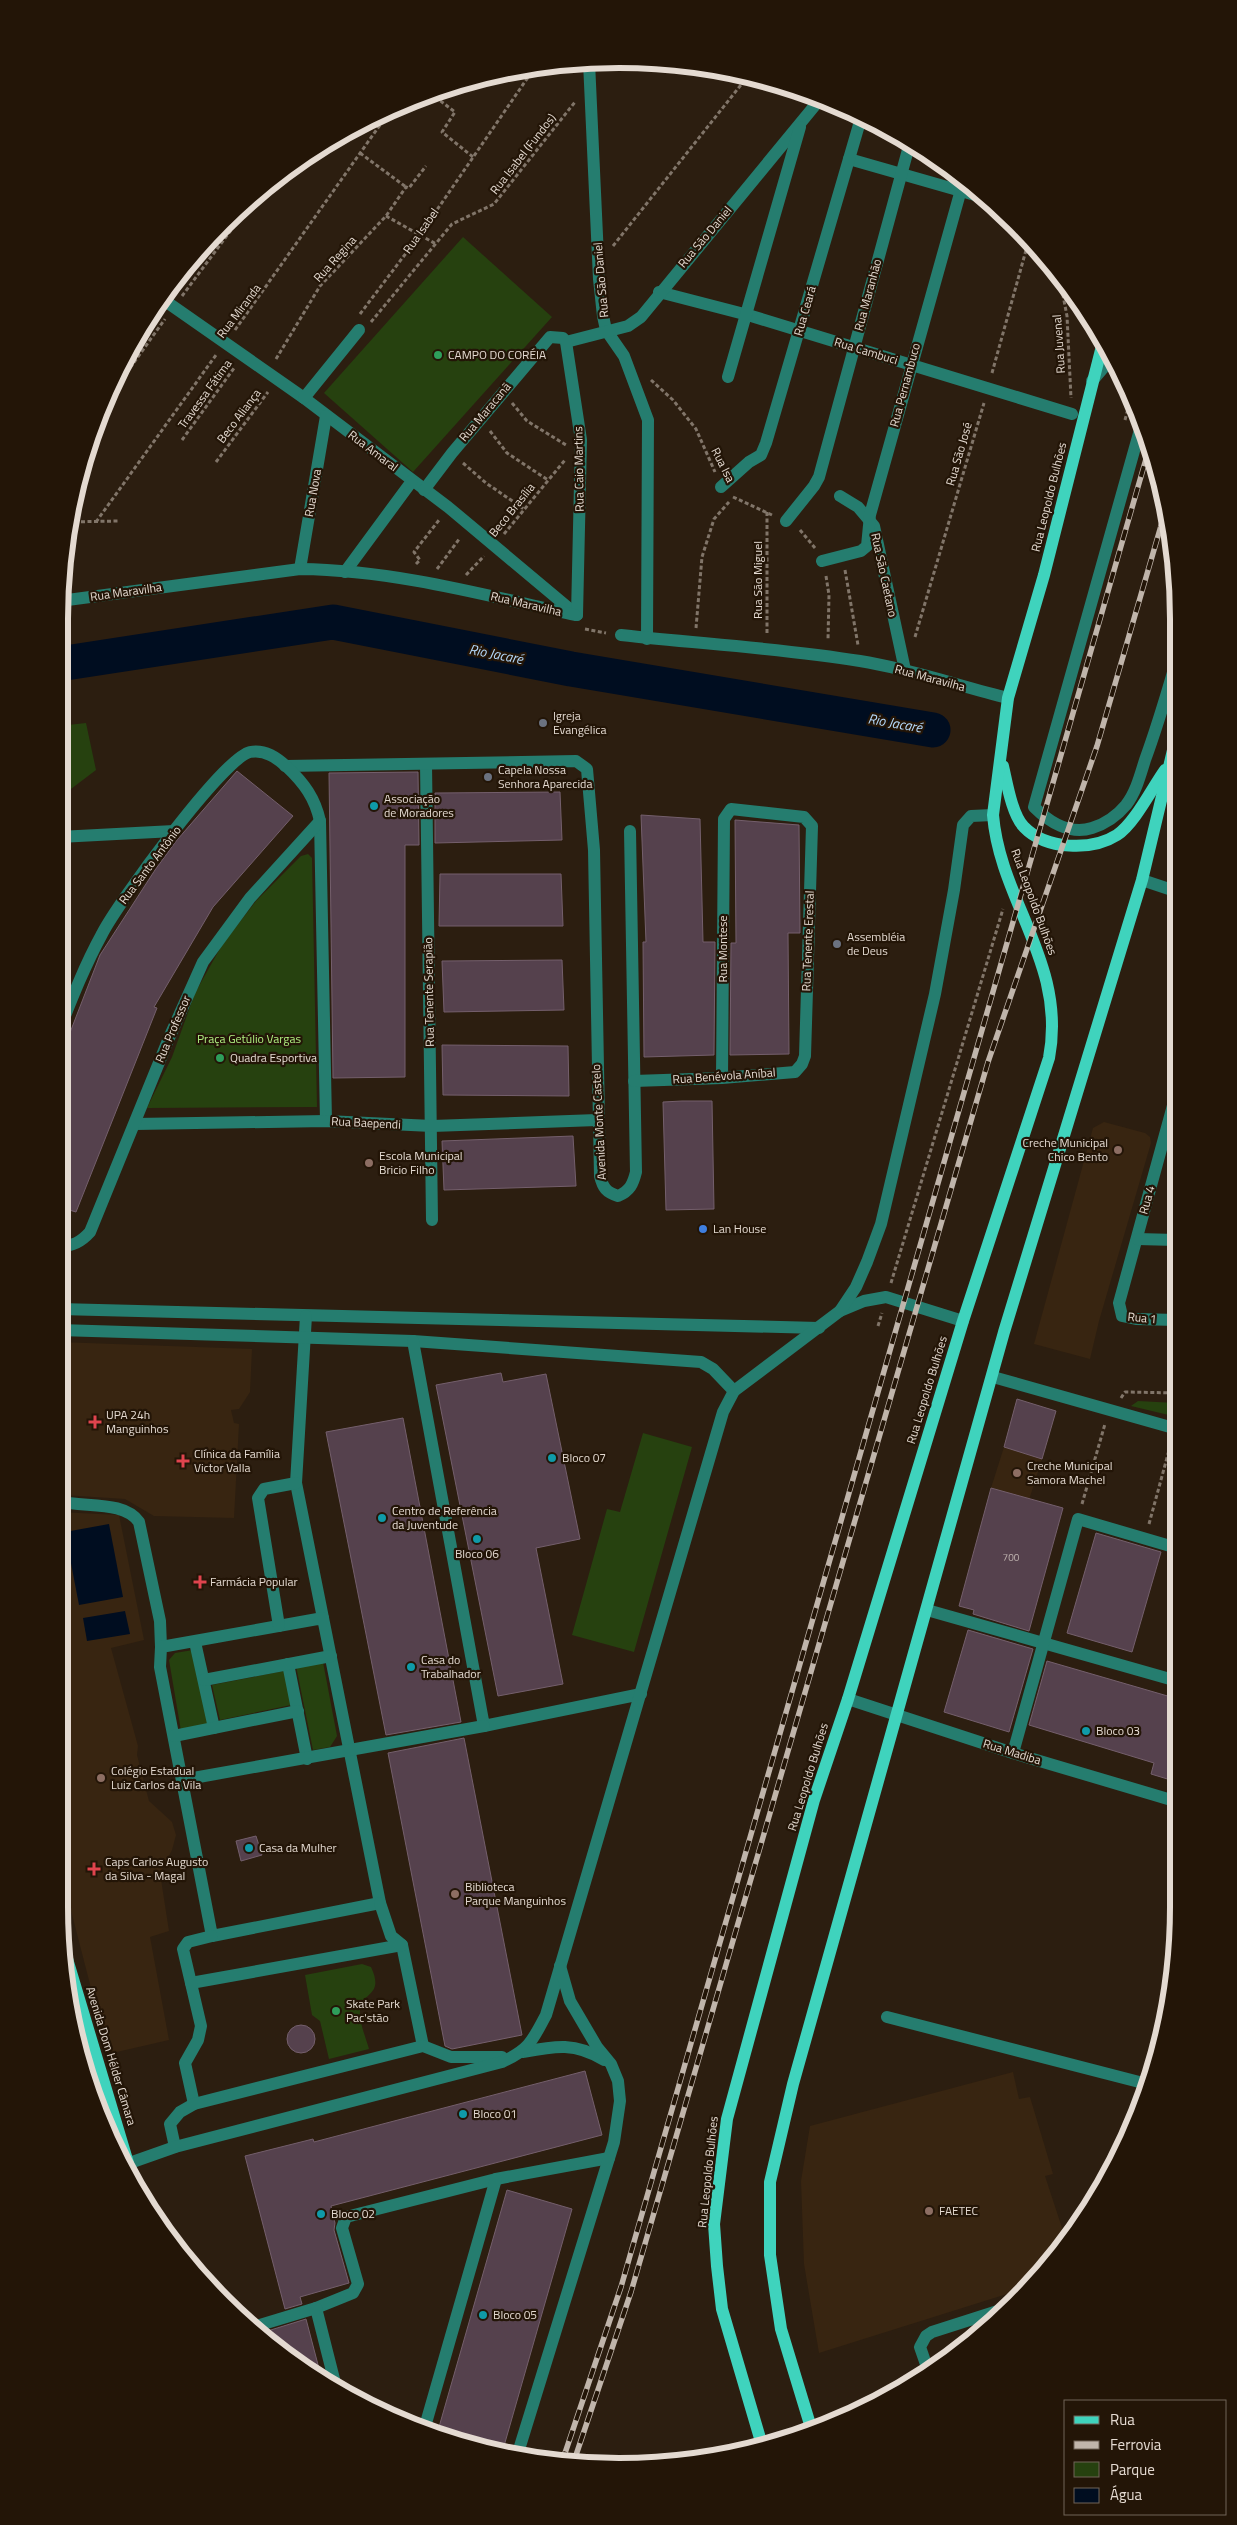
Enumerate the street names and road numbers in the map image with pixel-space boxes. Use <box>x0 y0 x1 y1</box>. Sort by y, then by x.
street label: Rua Isabel (Fundos) <box>485 109 560 198</box>
street label: Rua Sāo Daniel <box>673 202 736 272</box>
street label: Rua Isabel <box>398 204 443 257</box>
street label: Rua Regina <box>309 231 361 286</box>
street label: Rua São Daniel <box>588 242 613 318</box>
street label: Rua Maranhão <box>849 257 886 333</box>
street label: Rua Miranda <box>212 279 265 342</box>
street label: Rua Ceará <box>788 284 821 338</box>
street label: Rua Juvenal <box>1047 314 1070 374</box>
street label: Rua Cambuci <box>832 332 900 369</box>
street label: Rua Pernambuco <box>884 341 925 429</box>
street label: Travessa Fátima <box>173 355 236 432</box>
street label: Rua Maracanã <box>454 378 515 445</box>
street label: Beco Aliança <box>212 384 265 447</box>
street label: Rua São José <box>940 420 977 488</box>
street label: Rua Amaral <box>344 425 402 476</box>
street label: Rua Caio Martins <box>568 426 589 512</box>
street label: Rua Leopoldo Bulhões <box>1026 440 1071 554</box>
street label: Rua Isa <box>707 444 740 486</box>
street label: Rua Nova <box>299 467 326 518</box>
street label: Beco Brasília <box>484 479 539 541</box>
street label: Rua São Caetano <box>866 531 903 619</box>
street label: Rua São Miguel <box>748 541 767 619</box>
street label: Rua Maravilha <box>89 577 163 606</box>
street label: Rua Maravilha <box>489 586 563 621</box>
street label: Rua Maravilha <box>893 659 967 696</box>
street label: Rua Santo Antônio <box>114 821 185 908</box>
street label: Rua Leopoldo Bulhões <box>1006 846 1063 958</box>
street label: Rua Tenente Erestal <box>796 890 819 992</box>
street label: Rua Montese <box>713 915 732 983</box>
street label: Rua Tenente Serapião <box>418 937 439 1047</box>
street label: Rua Professor <box>150 992 195 1065</box>
street label: Rua Benévola Aníbal <box>672 1062 776 1089</box>
street label: Avenida Monte Castelo <box>586 1064 611 1180</box>
street label: Rua Baependi <box>331 1111 401 1134</box>
street label: Rua 4 <box>1134 1183 1160 1216</box>
street label: Rua 1 <box>1127 1307 1157 1328</box>
street label: Rua Leopoldo Bulhões <box>901 1333 952 1446</box>
street label: Rua Leopoldo Bulhões <box>782 1720 833 1833</box>
street label: Rua Madiba <box>981 1734 1044 1769</box>
street label: Avenida Dom Hélder Câmara <box>81 1984 142 2128</box>
street label: Rua Leopoldo Bulhões <box>692 2115 723 2229</box>

